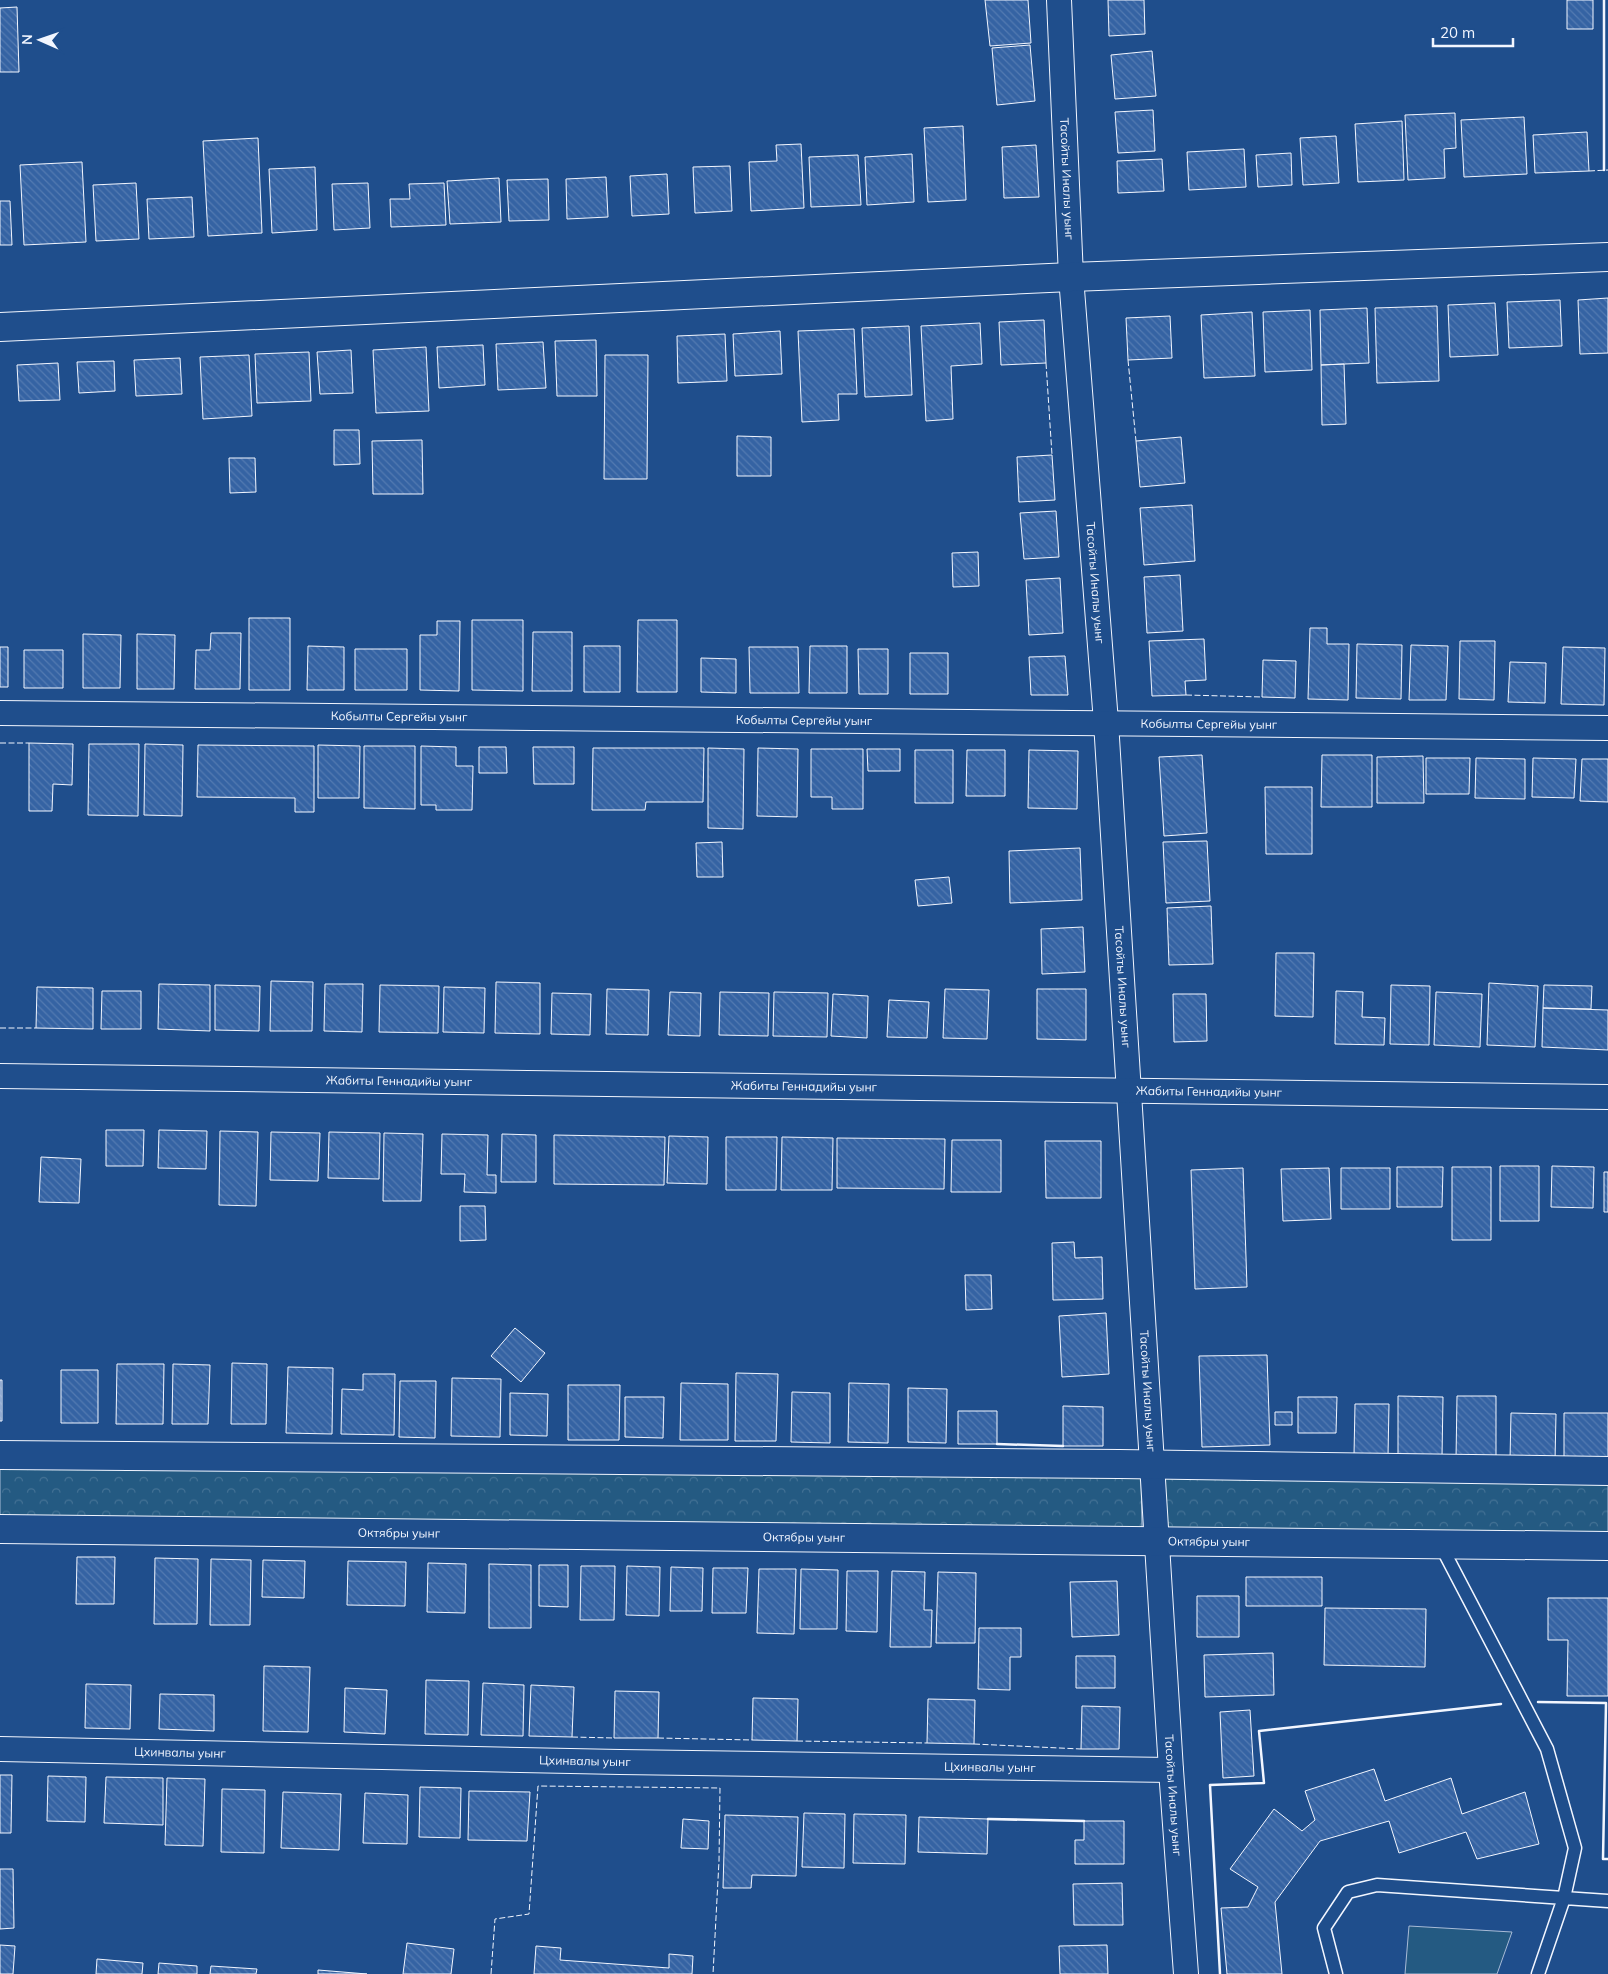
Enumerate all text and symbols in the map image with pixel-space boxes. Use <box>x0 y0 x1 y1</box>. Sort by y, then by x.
north arrow <box>15 15 65 65</box>
scale bar <box>1433 15 1513 47</box>
text: 20 m <box>1440 23 1475 42</box>
text: N <box>18 34 36 45</box>
street label: Тасойты Иналы уынг <box>1057 118 1077 241</box>
street label: Тасойты Иналы уынг <box>1083 521 1108 645</box>
street label: Кобылты Сергейы уынг <box>331 708 468 724</box>
street label: Кобылты Сергейы уынг <box>736 712 873 728</box>
street label: Кобылты Сергейы уынг <box>1141 716 1278 732</box>
street label: Тасойты Иналы уынг <box>1112 925 1134 1049</box>
street label: Жабиты Геннадийы уынг <box>326 1072 473 1089</box>
street label: Жабиты Геннадийы уынг <box>731 1078 878 1094</box>
street label: Жабиты Геннадийы уынг <box>1136 1083 1283 1100</box>
street label: Тасойты Иналы уынг <box>1137 1330 1159 1453</box>
street label: Октябры уынг <box>358 1525 441 1541</box>
street label: Октябры уынг <box>763 1529 846 1545</box>
street label: Октябры уынг <box>1168 1533 1251 1549</box>
street label: Тасойты Иналы уынг <box>1162 1734 1185 1857</box>
street label: Цхинвалы уынг <box>134 1744 227 1761</box>
street label: Цхинвалы уынг <box>539 1752 631 1769</box>
street label: Цхинвалы уынг <box>944 1759 1036 1775</box>

